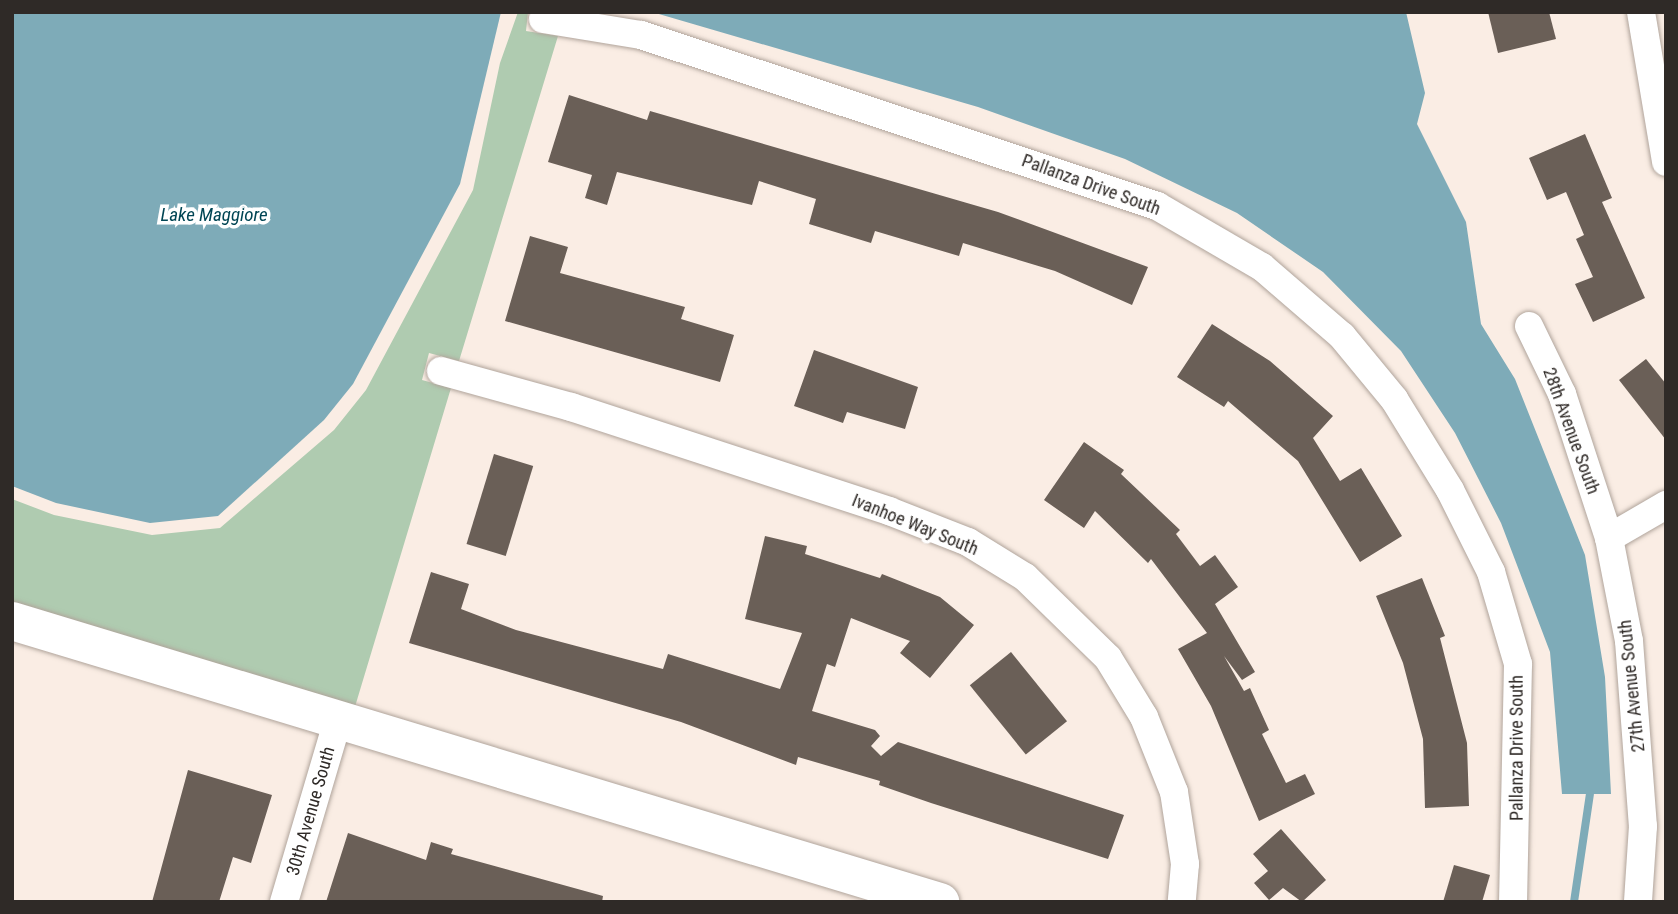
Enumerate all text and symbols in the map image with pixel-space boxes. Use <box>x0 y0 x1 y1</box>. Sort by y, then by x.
street label: Pallanza Drive South <box>1019 150 1163 220</box>
water label: Lake Maggiore <box>160 204 268 226</box>
street label: 28th Avenue South <box>1538 365 1604 497</box>
street label: Ivanhoe Way South <box>849 490 981 560</box>
street label: 27th Avenue South <box>1614 619 1650 753</box>
street label: Pallanza Drive South <box>1506 675 1528 821</box>
street label: 30th Avenue South <box>282 744 340 878</box>

